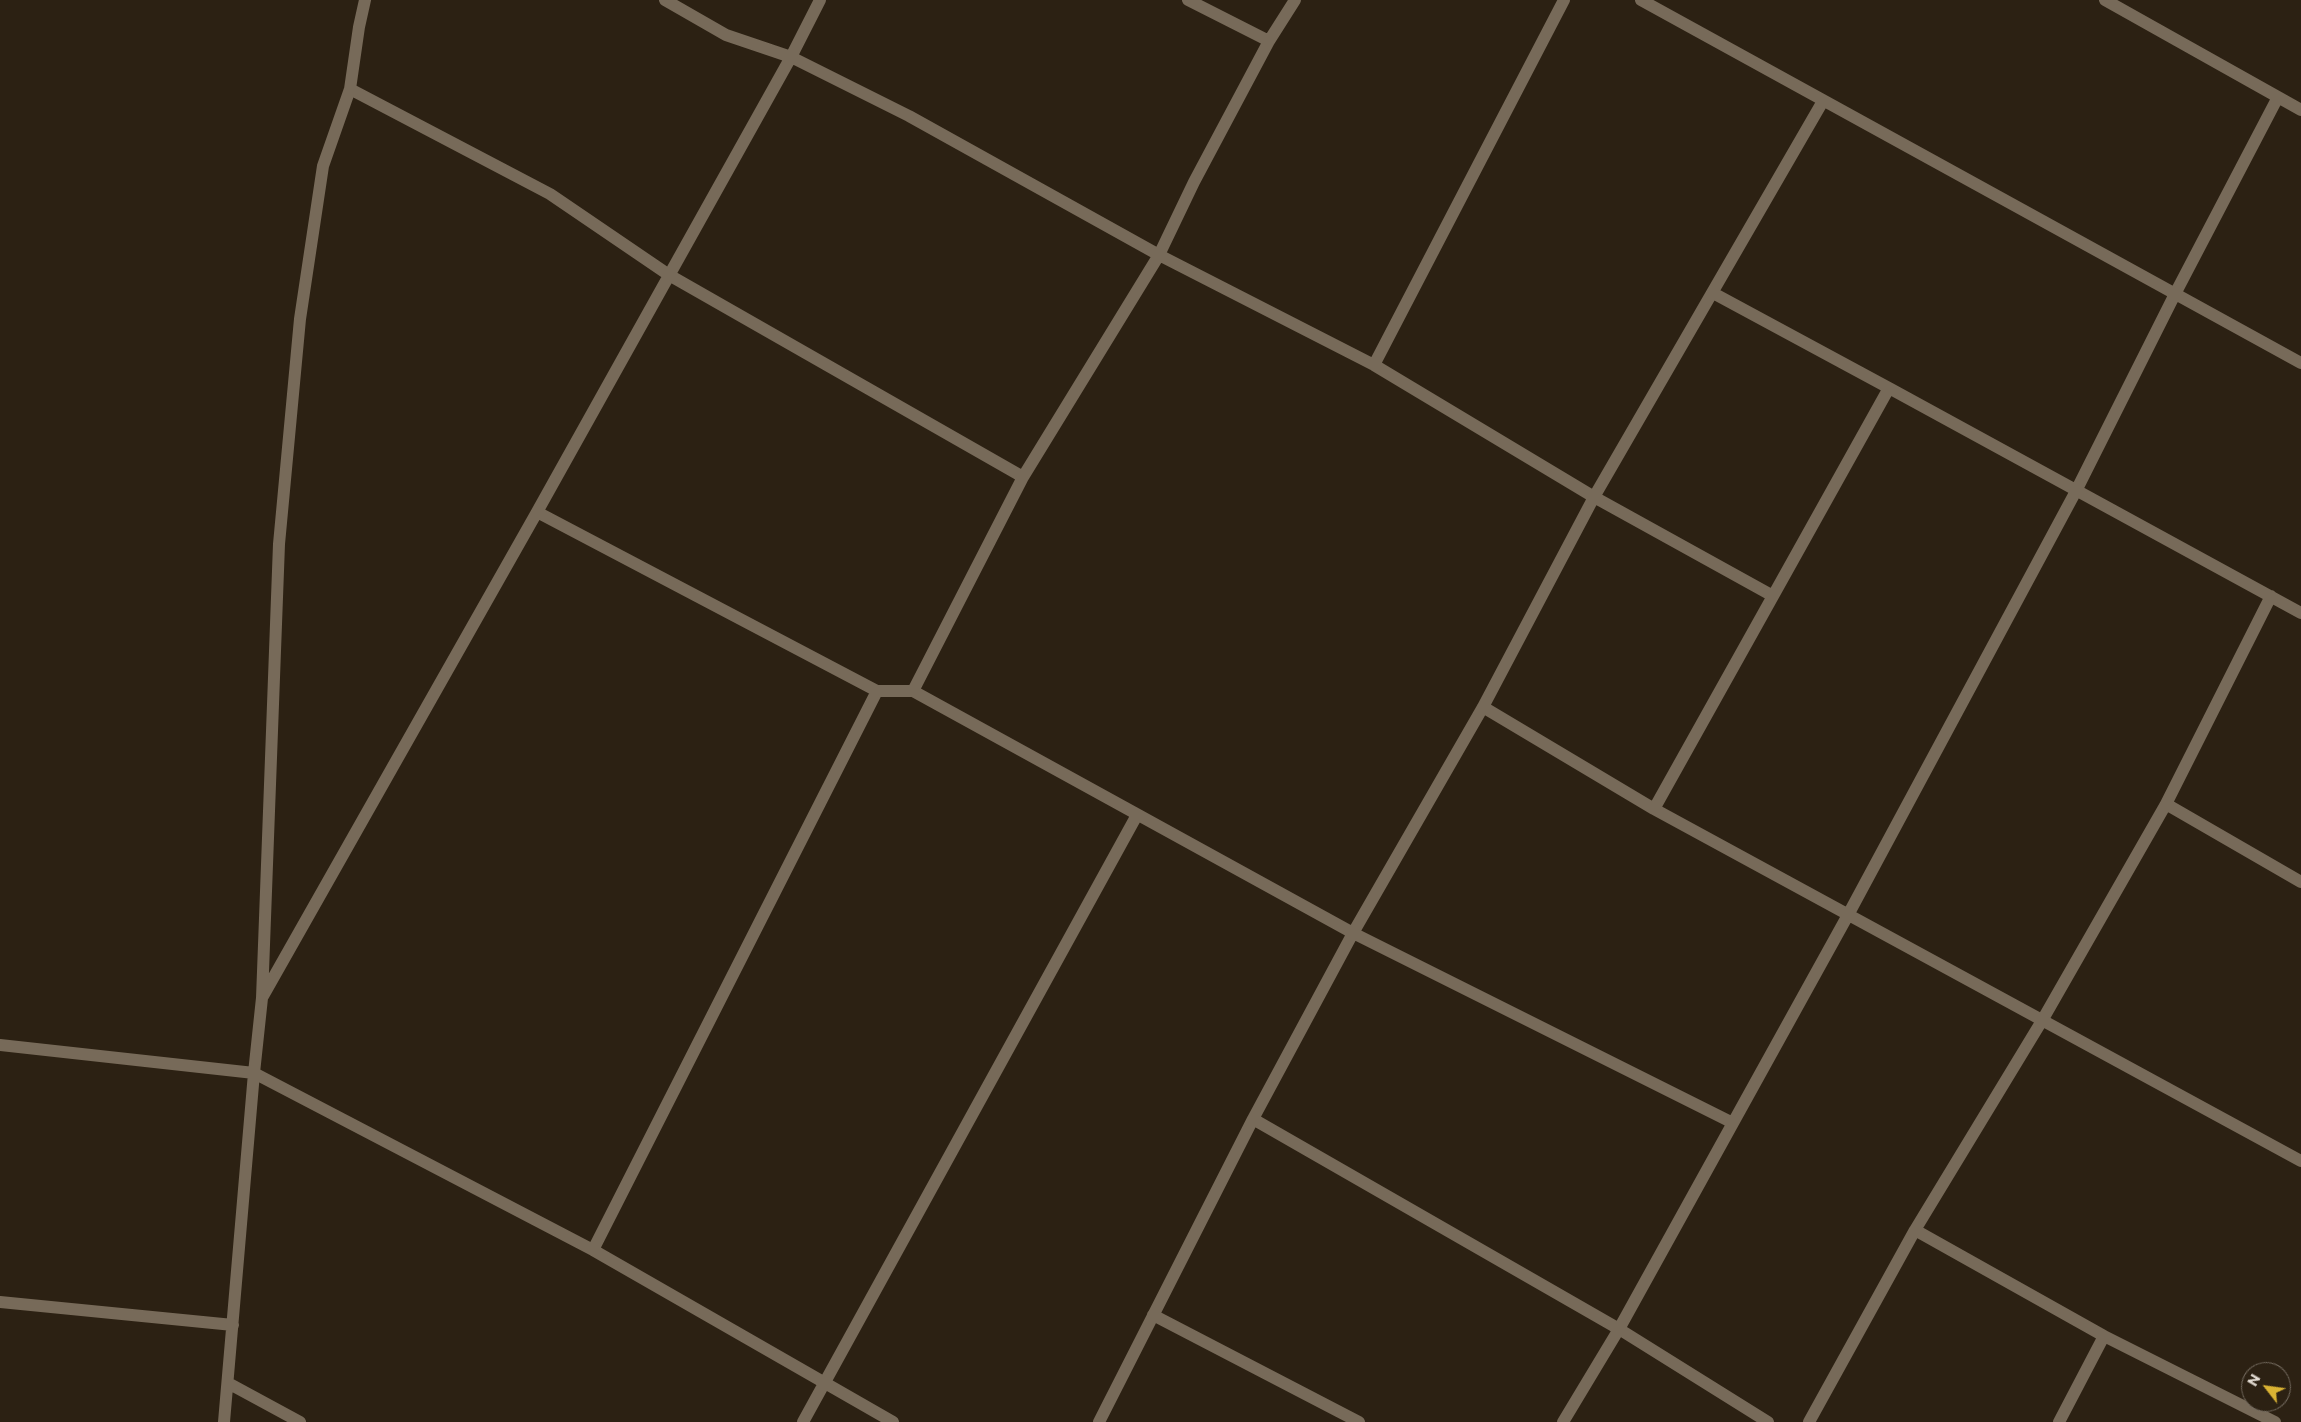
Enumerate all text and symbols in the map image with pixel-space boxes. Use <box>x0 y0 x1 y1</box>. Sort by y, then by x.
north arrow <box>2241 1362 2291 1412</box>
text: N <box>2243 1371 2264 1389</box>

